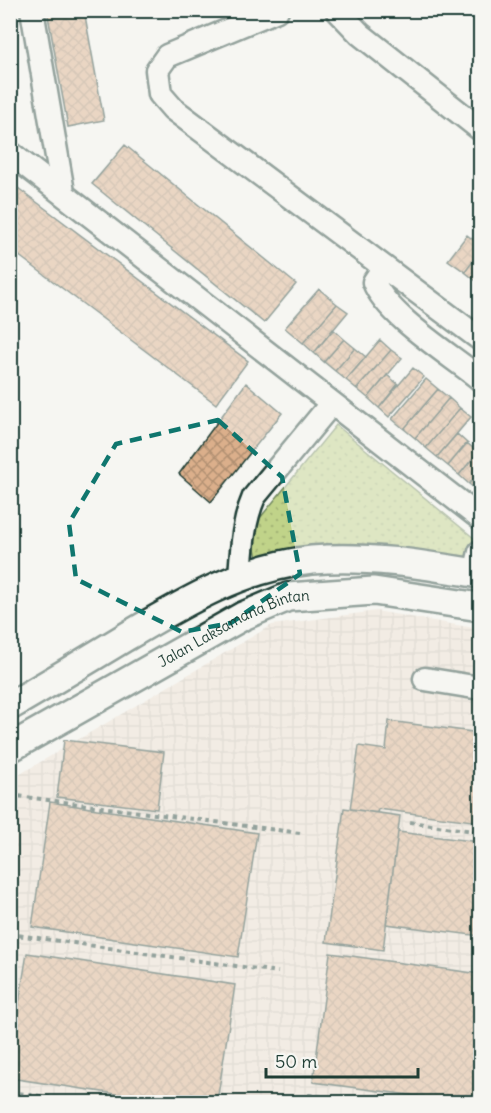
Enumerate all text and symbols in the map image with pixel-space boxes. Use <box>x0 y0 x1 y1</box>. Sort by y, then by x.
street label: Jalan Laksamana Bintan <box>154 585 311 671</box>
scale bar <box>266 1041 418 1079</box>
text: 50 m <box>275 1050 317 1073</box>

